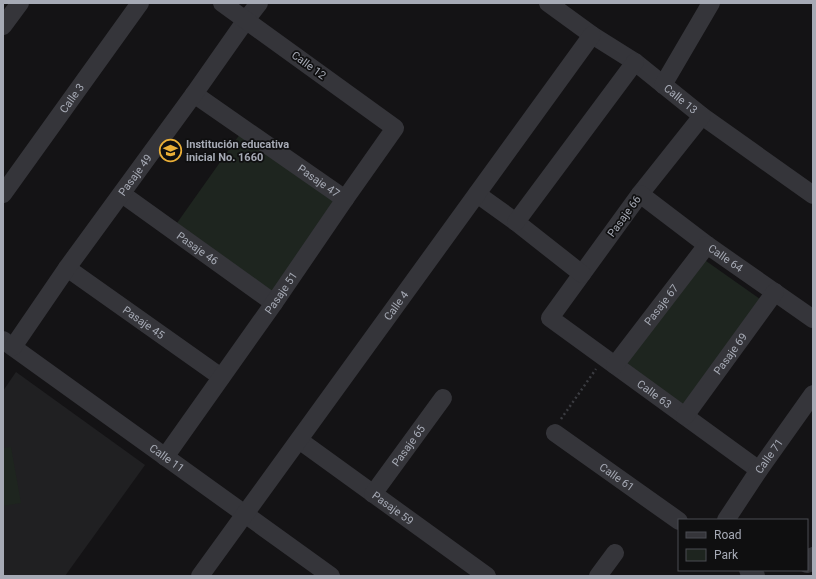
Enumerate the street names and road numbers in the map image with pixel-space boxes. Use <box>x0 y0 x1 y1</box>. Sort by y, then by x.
street label: Calle 12 <box>289 49 328 82</box>
street label: Calle 3 <box>57 81 87 116</box>
street label: Calle 13 <box>661 82 700 117</box>
street label: Pasaje 49 <box>116 152 155 198</box>
street label: Pasaje 47 <box>295 162 342 200</box>
street label: Pasaje 66 <box>605 193 644 240</box>
street label: Pasaje 46 <box>174 229 221 268</box>
street label: Calle 64 <box>705 242 745 275</box>
street label: Pasaje 51 <box>262 270 300 317</box>
street label: Pasaje 67 <box>642 282 681 328</box>
street label: Calle 4 <box>381 289 411 323</box>
street label: Pasaje 45 <box>120 304 167 342</box>
street label: Pasaje 69 <box>711 331 750 377</box>
street label: Calle 63 <box>634 377 674 411</box>
street label: Pasaje 65 <box>389 423 428 469</box>
street label: Calle 71 <box>753 436 786 476</box>
street label: Calle 11 <box>147 442 186 475</box>
street label: Calle 61 <box>597 461 637 494</box>
street label: Pasaje 59 <box>369 489 416 528</box>

